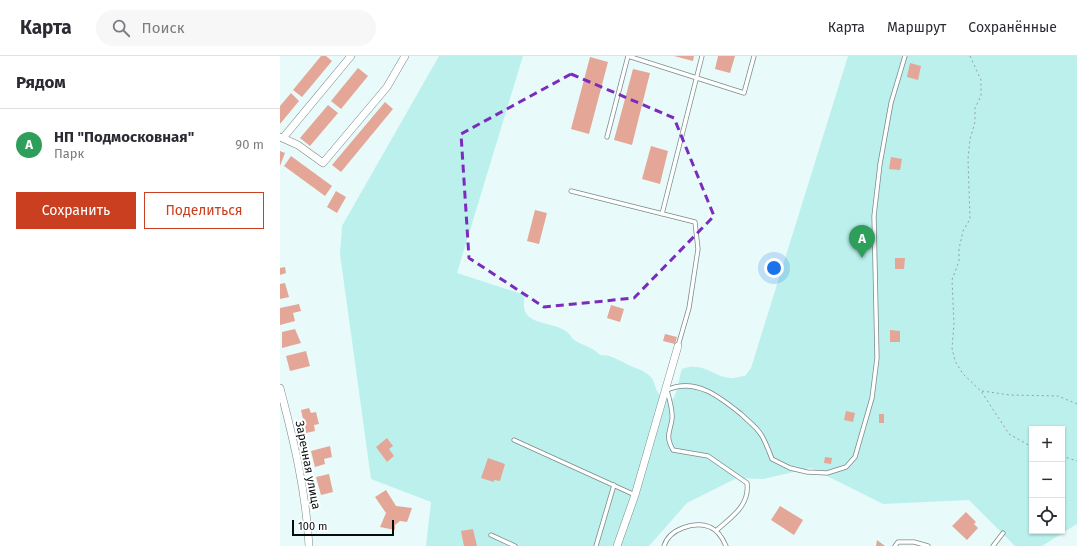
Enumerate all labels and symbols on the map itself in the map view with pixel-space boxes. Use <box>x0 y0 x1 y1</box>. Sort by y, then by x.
pin: A <box>849 225 875 258</box>
your location <box>764 258 784 278</box>
street label: Заречная улица <box>293 420 323 510</box>
scale bar <box>292 518 394 537</box>

